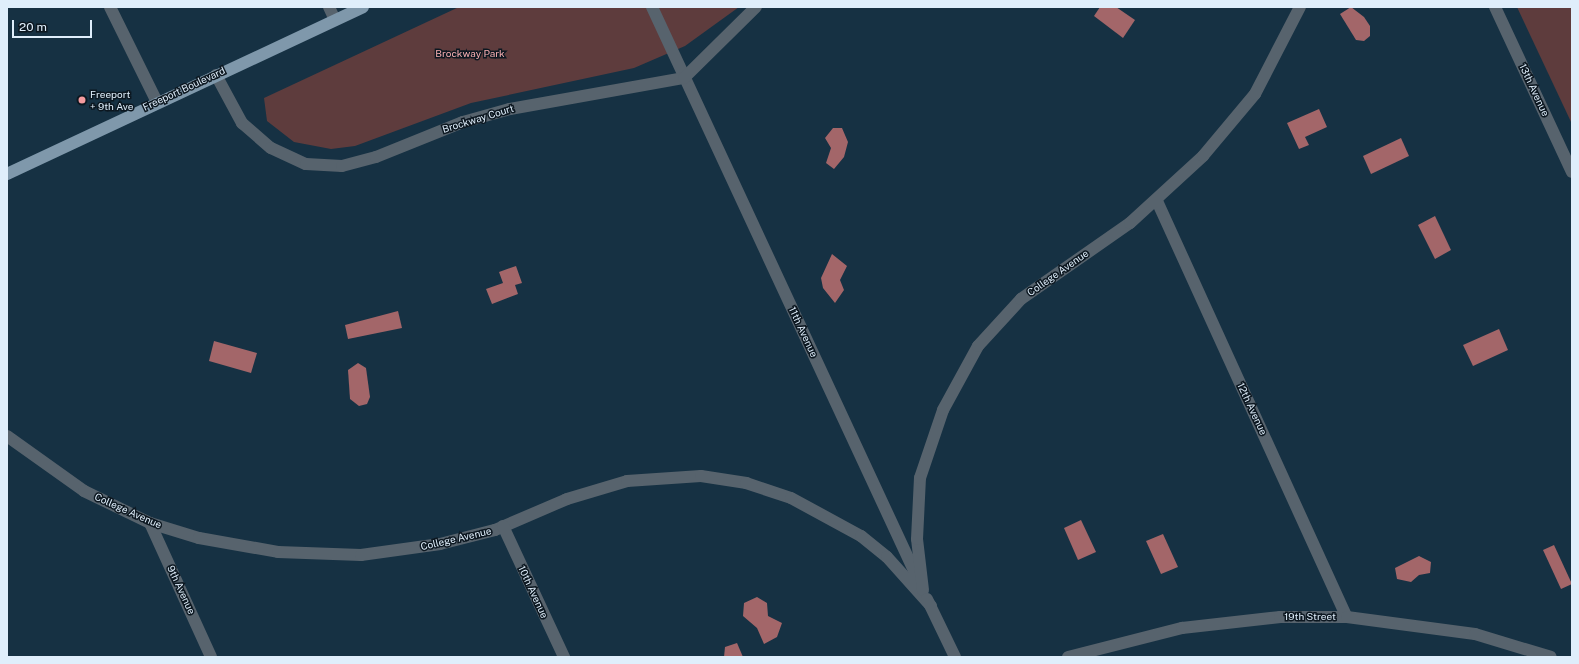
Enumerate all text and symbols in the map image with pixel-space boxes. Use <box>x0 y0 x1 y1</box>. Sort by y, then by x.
scale bar <box>14 12 94 38</box>
text: 20 m <box>19 20 47 34</box>
park label: Brockway Park <box>435 48 505 60</box>
street label: 13th Avenue <box>1517 62 1551 118</box>
street label: Freeport Boulevard <box>141 65 227 113</box>
place label: Freeport + 9th Ave <box>90 88 133 112</box>
marker: Freeport + 9th Ave <box>77 95 87 105</box>
street label: Brockway Court <box>441 102 515 136</box>
street label: College Avenue <box>1025 247 1091 299</box>
street label: 11th Avenue <box>786 305 820 359</box>
street label: 12th Avenue <box>1235 381 1269 437</box>
street label: College Avenue <box>93 491 163 531</box>
street label: College Avenue <box>419 525 493 553</box>
street label: 9th Avenue <box>164 564 198 616</box>
street label: 10th Avenue <box>516 564 550 620</box>
street label: 19th Street <box>1284 611 1336 623</box>

